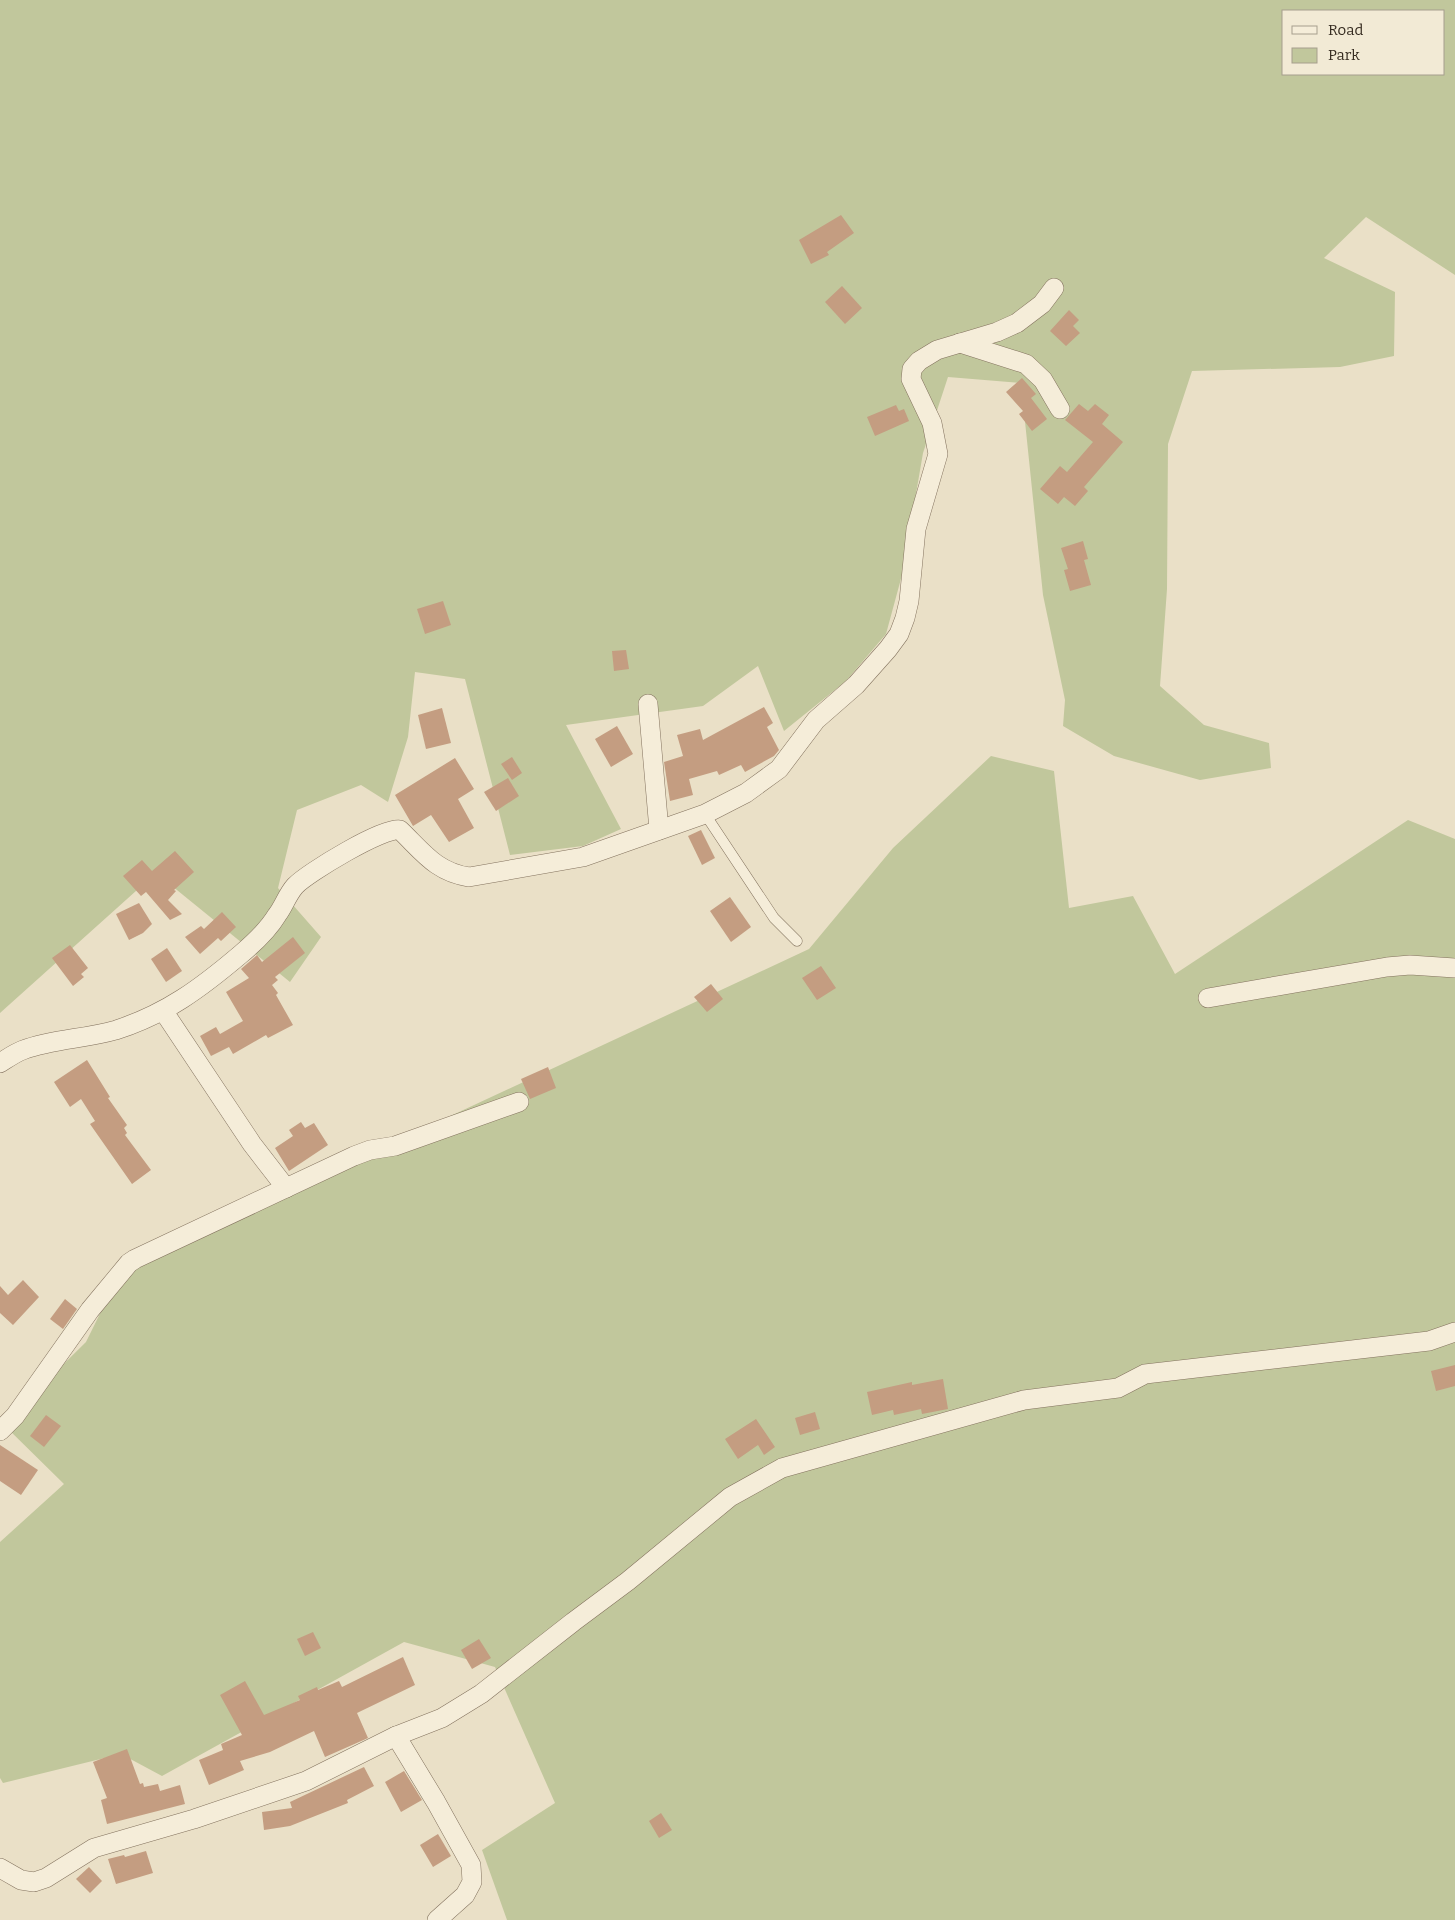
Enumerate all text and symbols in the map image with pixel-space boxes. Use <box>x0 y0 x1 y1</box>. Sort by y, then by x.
legend <box>1282 10 1445 75</box>
text: Road <box>1328 21 1363 39</box>
text: Park <box>1328 46 1360 64</box>

